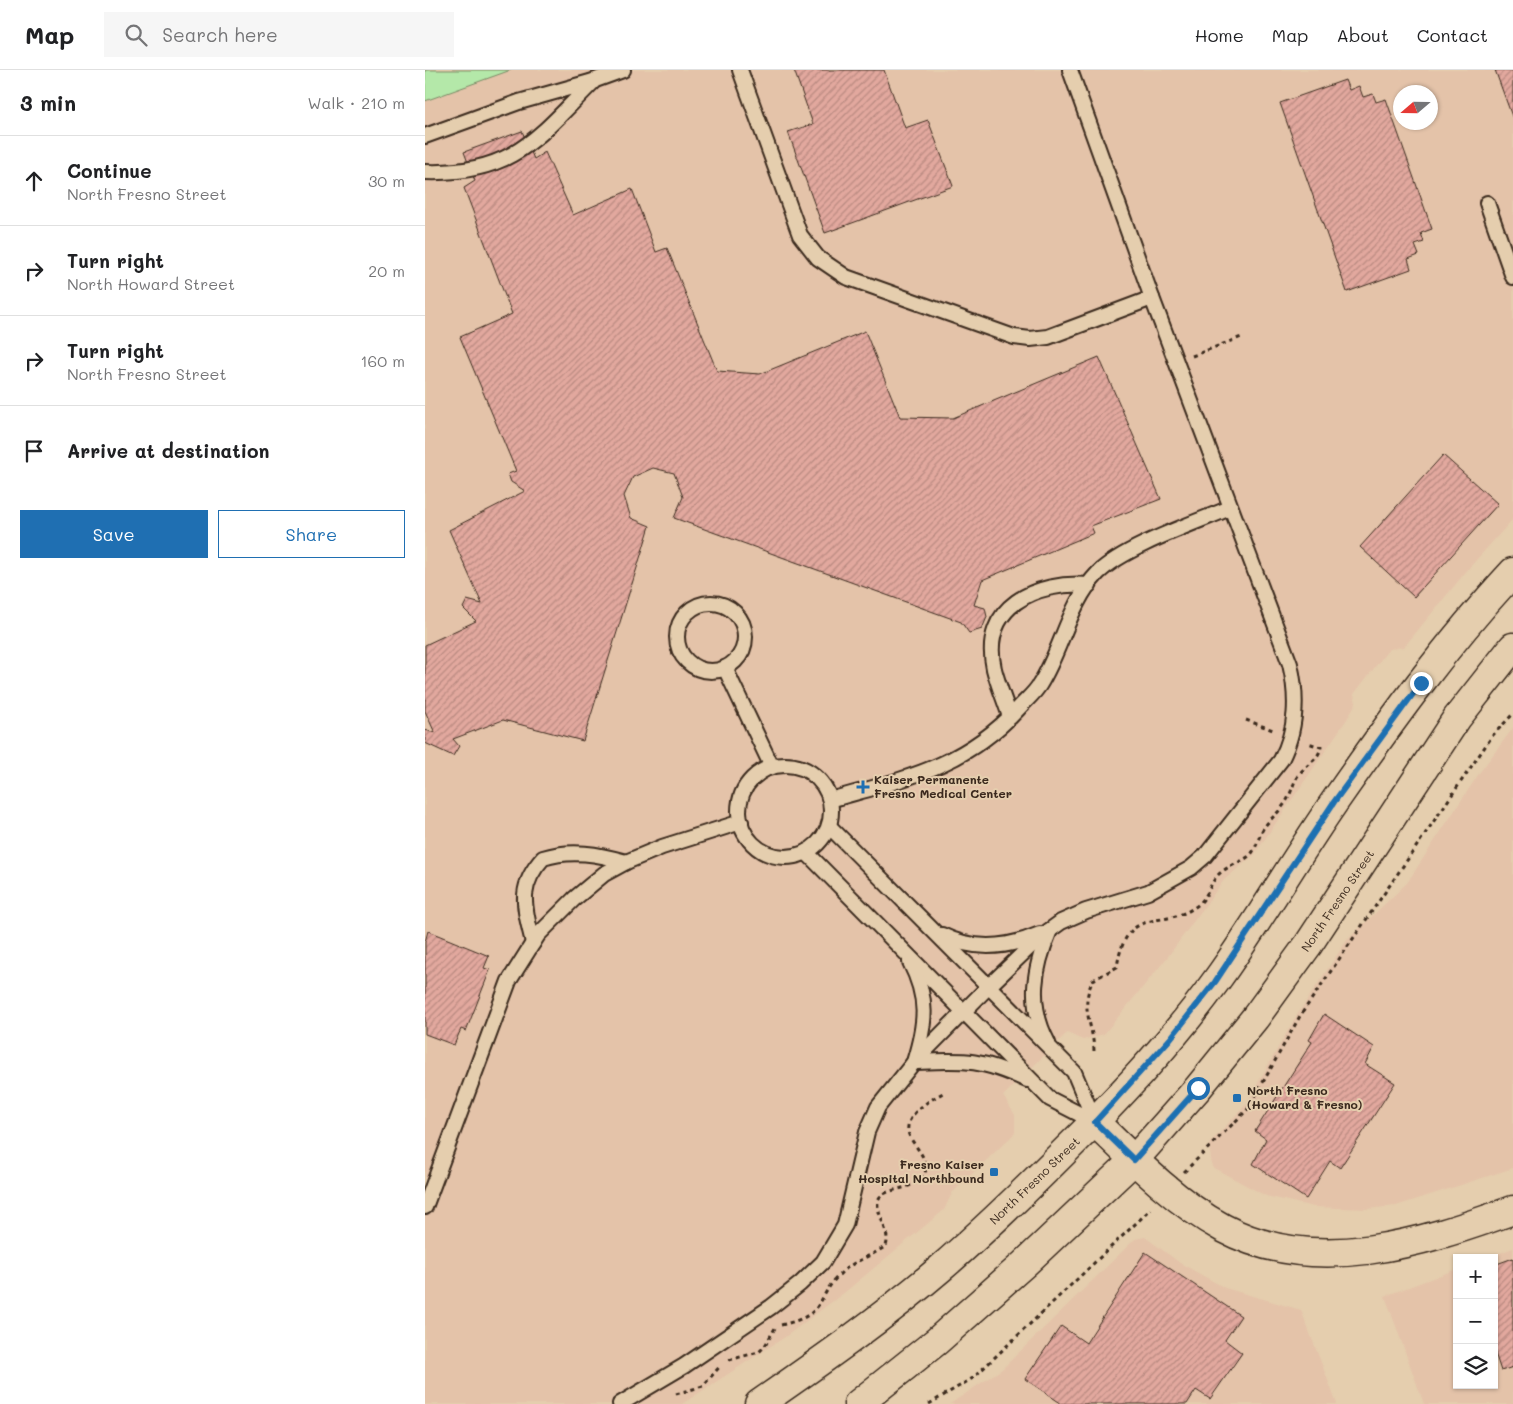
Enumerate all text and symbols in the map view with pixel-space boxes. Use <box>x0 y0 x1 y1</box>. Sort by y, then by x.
search box <box>104 12 454 57</box>
text: Map <box>25 19 74 50</box>
icon: search <box>122 21 150 49</box>
text: Search here <box>162 22 278 47</box>
text: Home <box>1195 23 1244 47</box>
text: Map <box>1272 23 1308 47</box>
text: About <box>1336 23 1389 47</box>
text: Contact <box>1417 23 1488 47</box>
north arrow <box>1393 85 1438 130</box>
text: 3 min <box>20 89 76 116</box>
text: Walk · 210 m <box>307 92 405 113</box>
text: Continue <box>67 158 152 183</box>
icon: ahead <box>20 167 48 195</box>
text: 30 m <box>368 170 405 191</box>
text: North Fresno Street <box>67 183 227 204</box>
text: Turn right <box>67 248 164 273</box>
icon: right <box>20 257 48 285</box>
text: 20 m <box>368 260 405 281</box>
text: North Howard Street <box>67 273 235 294</box>
text: Turn right <box>67 338 164 363</box>
icon: right <box>20 347 48 375</box>
text: 160 m <box>360 350 405 371</box>
text: North Fresno Street <box>67 363 227 384</box>
icon: arrive <box>20 437 48 465</box>
text: Arrive at destination <box>67 438 270 463</box>
button: Save <box>20 510 208 558</box>
button: Share <box>218 510 405 558</box>
route end <box>1410 672 1433 695</box>
place label: Kaiser Permanente Fresno Medical Center <box>874 771 1012 801</box>
marker: Kaiser Permanente Fresno Medical Center <box>856 780 870 794</box>
street label: North Fresno Street <box>1297 846 1377 955</box>
route start <box>1187 1077 1210 1100</box>
place label: North Fresno (Howard & Fresno) <box>1247 1082 1362 1112</box>
marker: North Fresno (Howard & Fresno) <box>1231 1092 1243 1104</box>
street label: North Fresno Street <box>986 1133 1083 1228</box>
place label: Fresno Kaiser Hospital Northbound <box>858 1156 984 1186</box>
marker: Fresno Kaiser Hospital Northbound <box>988 1166 1000 1178</box>
map controls <box>1453 1254 1498 1389</box>
button: + <box>1453 1254 1498 1299</box>
button: − <box>1453 1299 1498 1344</box>
button: layers <box>1453 1344 1498 1389</box>

